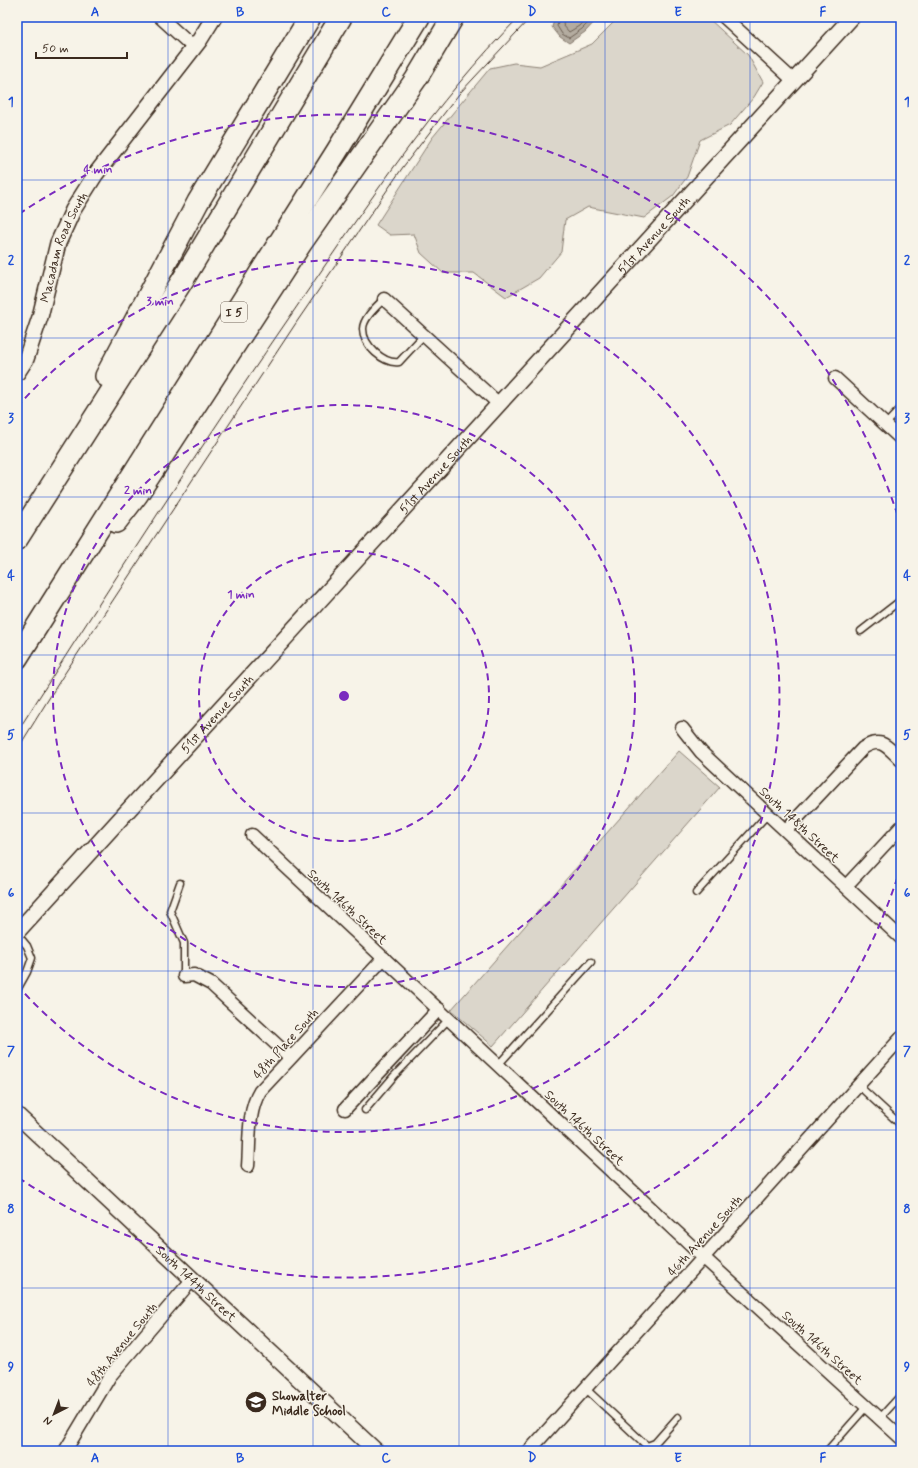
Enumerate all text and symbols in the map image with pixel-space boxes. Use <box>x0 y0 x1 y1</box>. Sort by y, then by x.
text: A <box>91 4 99 21</box>
text: B <box>236 4 245 21</box>
text: C <box>381 4 391 21</box>
text: D <box>528 4 537 21</box>
text: E <box>674 4 682 21</box>
text: F <box>820 4 827 21</box>
scale bar <box>36 34 127 60</box>
text: 50 m <box>42 41 69 57</box>
text: 1 <box>8 94 14 111</box>
text: 1 <box>904 94 910 111</box>
text: 4 min <box>83 162 113 178</box>
street label: Macadam Road South <box>37 189 92 304</box>
street label: 51st Avenue South <box>614 193 695 279</box>
text: 2 <box>8 252 15 269</box>
text: 2 <box>904 252 911 269</box>
text: 3 min <box>146 294 174 310</box>
road number: I 5 <box>221 302 247 322</box>
text: 3 <box>8 410 14 427</box>
text: 3 <box>904 410 910 427</box>
street label: 51st Avenue South <box>396 432 476 518</box>
text: 2 min <box>124 483 152 499</box>
text: 4 <box>7 568 15 585</box>
text: 4 <box>903 568 911 585</box>
text: 1 min <box>227 587 255 603</box>
street label: 51st Avenue South <box>177 671 258 757</box>
centre of rings <box>337 689 351 703</box>
text: 5 <box>7 727 15 744</box>
text: 5 <box>903 727 911 744</box>
street label: South 148th Street <box>755 783 843 867</box>
street label: South 146th Street <box>303 866 391 949</box>
text: 6 <box>8 885 15 902</box>
text: 6 <box>904 885 911 902</box>
street label: 48th Place South <box>250 1005 323 1083</box>
text: 7 <box>7 1043 15 1060</box>
text: 7 <box>903 1043 911 1060</box>
street label: South 146th Street <box>540 1087 628 1170</box>
street label: 46th Avenue South <box>664 1192 746 1280</box>
text: 8 <box>7 1201 15 1218</box>
text: 8 <box>903 1201 911 1218</box>
street label: South 144th Street <box>151 1242 240 1326</box>
street label: 48th Avenue South <box>83 1299 162 1391</box>
street label: South 146th Street <box>778 1307 866 1389</box>
text: 9 <box>8 1359 15 1376</box>
text: 9 <box>904 1359 911 1376</box>
place label: Showalter Middle School <box>272 1388 346 1420</box>
school or university icon: Showalter Middle School <box>243 1389 269 1415</box>
north arrow <box>34 1394 74 1434</box>
text: N <box>41 1413 55 1428</box>
text: A <box>91 1450 99 1467</box>
text: B <box>236 1450 245 1467</box>
text: C <box>381 1450 391 1467</box>
text: D <box>528 1450 537 1467</box>
text: E <box>674 1450 682 1467</box>
text: F <box>820 1450 827 1467</box>

